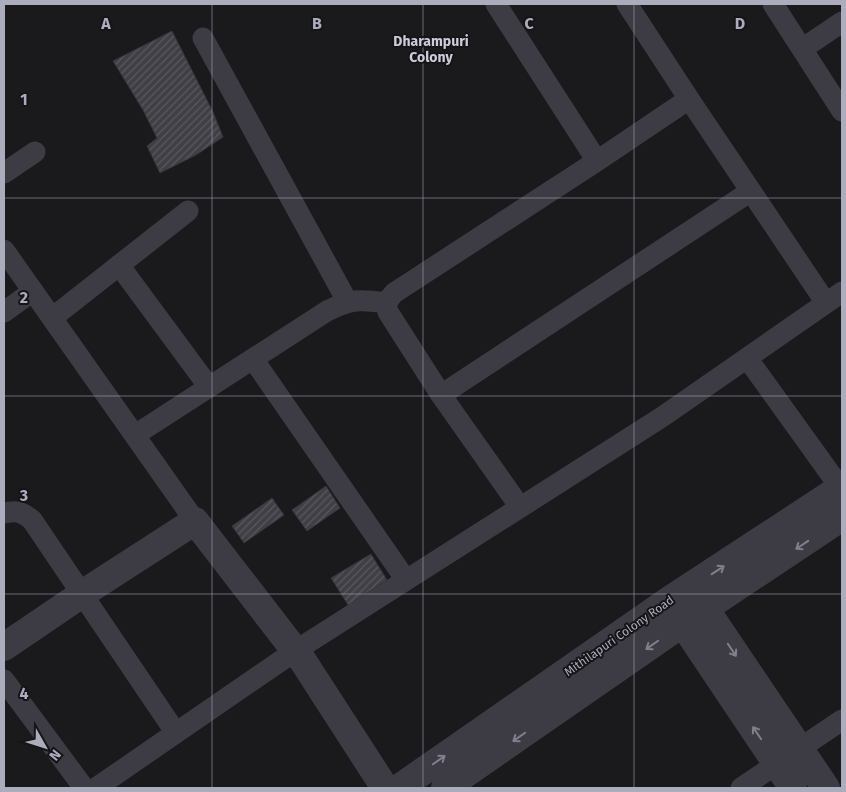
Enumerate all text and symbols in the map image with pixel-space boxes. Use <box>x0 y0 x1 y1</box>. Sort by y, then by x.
text: A <box>100 14 111 33</box>
text: B <box>312 14 322 33</box>
text: C <box>524 14 534 33</box>
text: D <box>735 14 745 33</box>
district label: Dharampuri Colony <box>393 33 469 66</box>
text: 1 <box>20 90 28 109</box>
text: 2 <box>20 288 28 307</box>
text: 3 <box>19 486 28 505</box>
one-way arrow <box>795 540 809 550</box>
one-way arrow <box>710 565 724 575</box>
street label: Mithilapuri Colony Road <box>562 593 676 679</box>
one-way arrow <box>645 640 659 650</box>
one-way arrow <box>728 642 738 656</box>
text: 4 <box>19 684 29 703</box>
north arrow <box>20 722 70 772</box>
one-way arrow <box>752 726 762 740</box>
one-way arrow <box>512 732 526 742</box>
text: N <box>45 746 64 764</box>
one-way arrow <box>432 755 446 765</box>

